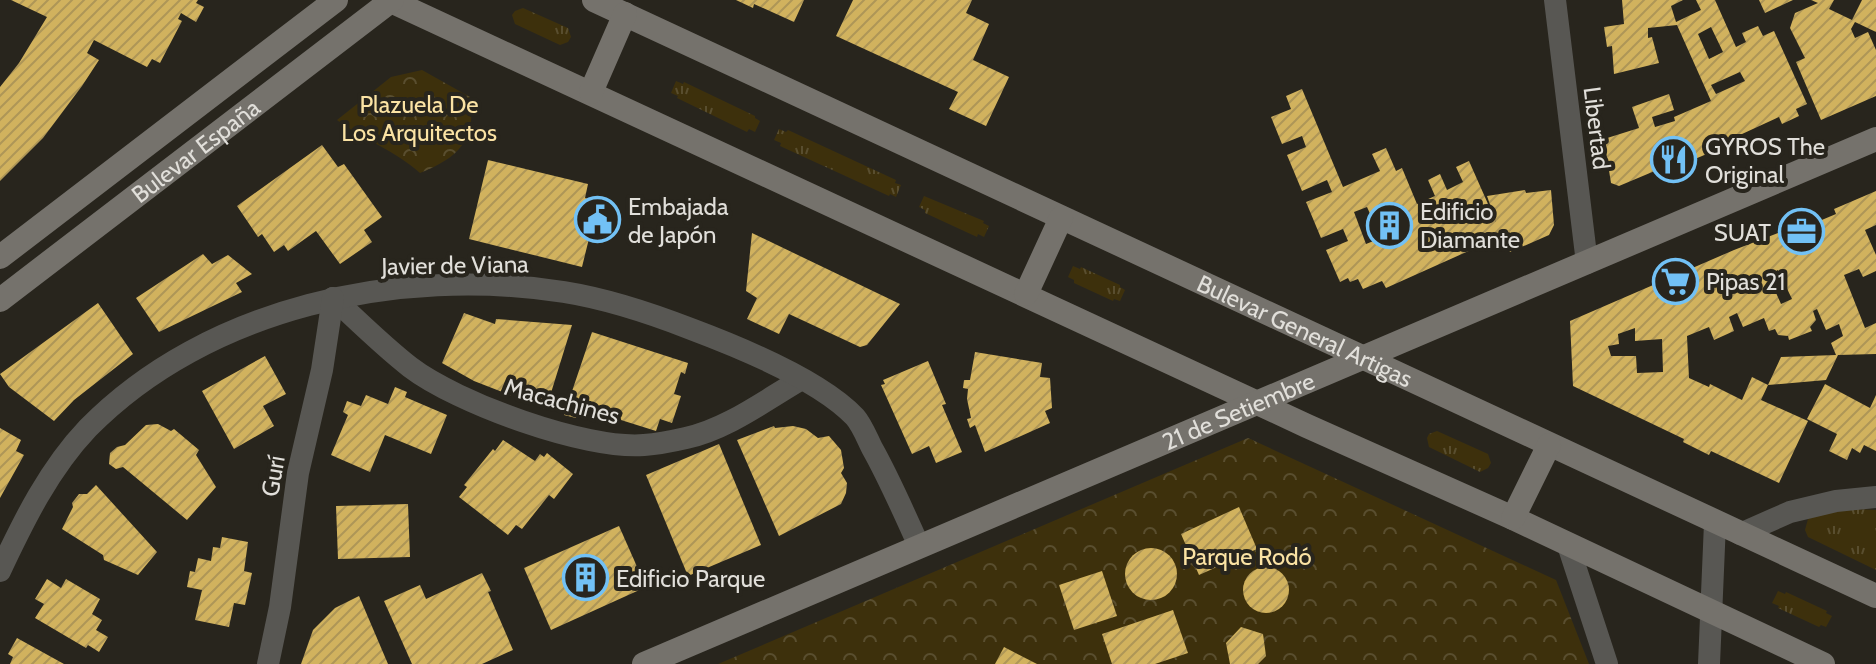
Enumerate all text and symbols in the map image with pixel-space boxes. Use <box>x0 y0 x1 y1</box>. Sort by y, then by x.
street label: Libertad <box>1578 85 1616 171</box>
park label: Plazuela De Los Arquitectos <box>341 90 497 147</box>
street label: Bulevar España <box>126 92 266 209</box>
place label: GYROS The Original <box>1705 132 1825 189</box>
restaurant icon: GYROS The Original <box>1650 136 1698 184</box>
place label: Embajada de Japón <box>628 192 729 249</box>
public building icon: Embajada de Japón <box>573 196 621 244</box>
place label: Edificio Diamante <box>1420 197 1520 254</box>
building icon: Edificio Diamante <box>1365 201 1413 249</box>
office icon: SUAT <box>1778 208 1826 256</box>
place label: SUAT <box>1714 218 1771 247</box>
street label: Javier de Viana <box>380 249 529 281</box>
supermarket icon: Pipas 21 <box>1651 257 1699 305</box>
place label: Pipas 21 <box>1706 267 1785 296</box>
street label: Bulevar General Artigas <box>1193 268 1417 393</box>
street label: 21 de Setiembre <box>1158 366 1319 456</box>
street label: Macachines <box>501 372 623 430</box>
street label: Gurí <box>255 453 291 499</box>
park label: Parque Rodó <box>1182 542 1312 571</box>
building icon: Edificio Parque <box>561 554 609 602</box>
place label: Edificio Parque <box>616 564 765 593</box>

